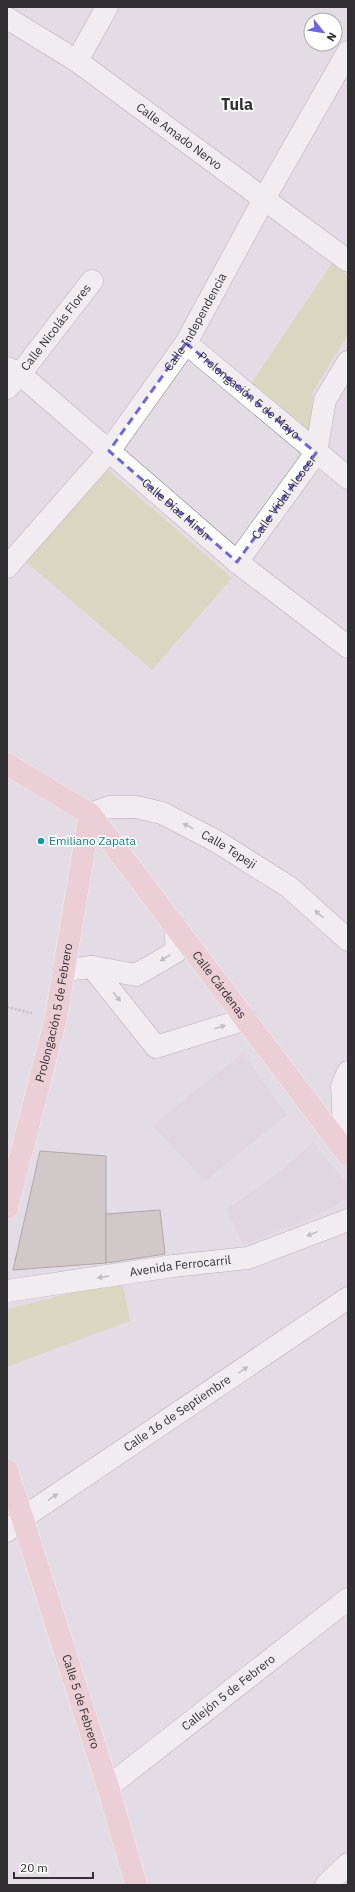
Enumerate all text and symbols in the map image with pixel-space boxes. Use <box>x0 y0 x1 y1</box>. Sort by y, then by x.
north arrow <box>303 12 343 52</box>
text: N <box>324 30 340 44</box>
district label: Tula <box>221 94 253 114</box>
street label: Calle Amado Nervo <box>133 99 226 173</box>
street label: Calle Independencia <box>160 270 230 374</box>
street label: Calle Nicolás Flores <box>17 281 94 374</box>
street label: Prolongación 5 de Mayo <box>195 348 304 442</box>
street label: Calle Vidal Alcocer <box>248 451 319 542</box>
street label: Calle Díaz Mirón <box>139 475 214 543</box>
one-way arrow <box>182 823 194 830</box>
street label: Calle Tepeji <box>199 827 259 872</box>
place label: Emiliano Zapata <box>49 833 136 848</box>
marker: Emiliano Zapata <box>36 836 46 846</box>
one-way arrow <box>314 909 324 918</box>
street label: Prolongación 5 de Febrero <box>32 942 75 1084</box>
street label: Calle Cárdenas <box>189 948 250 1021</box>
one-way arrow <box>160 954 170 962</box>
one-way arrow <box>112 992 121 1003</box>
one-way arrow <box>214 1024 226 1030</box>
one-way arrow <box>305 1231 317 1237</box>
street label: Avenida Ferrocarril <box>128 1252 232 1279</box>
one-way arrow <box>97 1274 109 1280</box>
one-way arrow <box>238 1366 248 1374</box>
street label: Calle 16 de Septiembre <box>120 1371 234 1455</box>
one-way arrow <box>48 1493 59 1501</box>
street label: Callejón 5 de Febrero <box>178 1651 278 1734</box>
street label: Calle 5 de Febrero <box>59 1652 103 1751</box>
scale bar <box>14 1854 93 1880</box>
text: 20 m <box>20 1860 48 1875</box>

